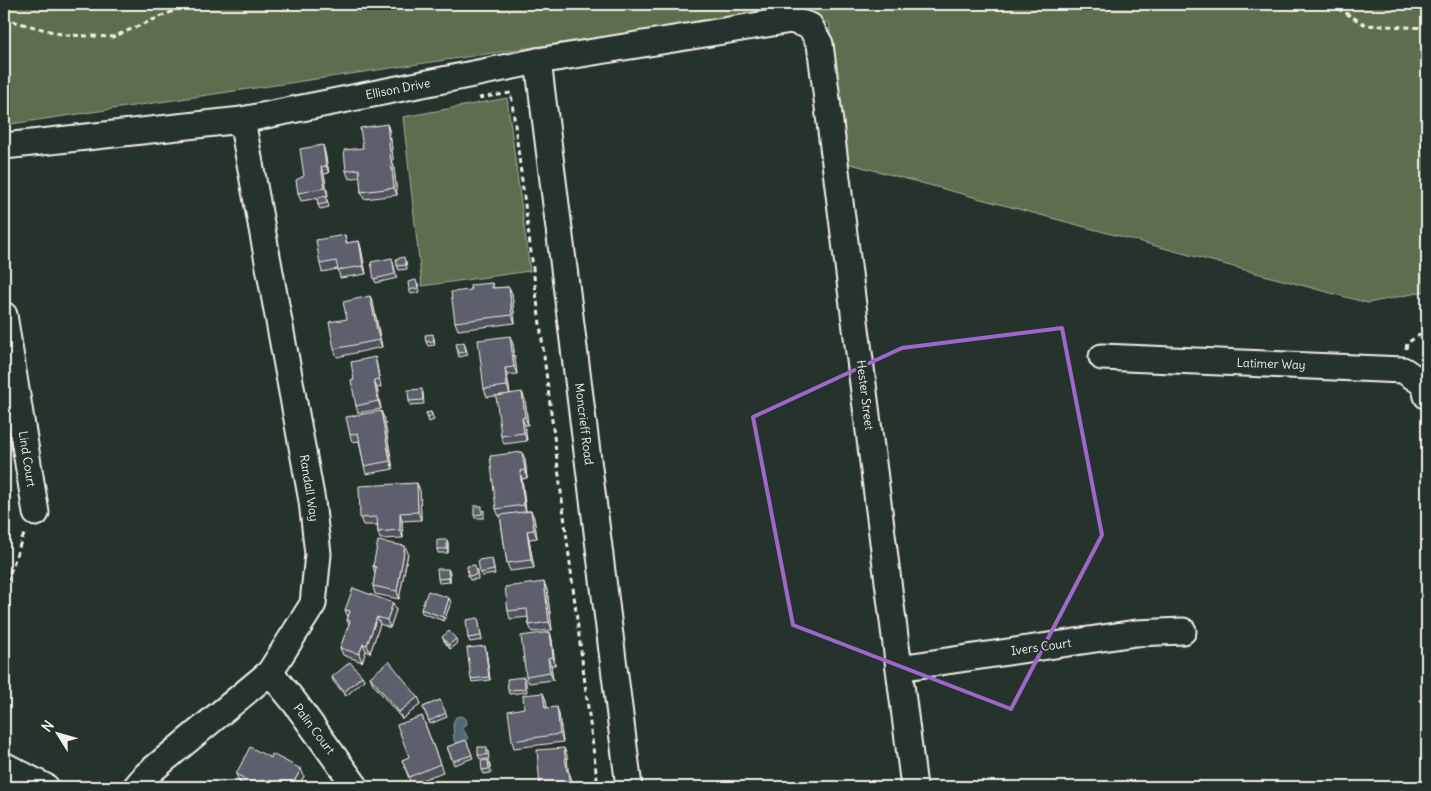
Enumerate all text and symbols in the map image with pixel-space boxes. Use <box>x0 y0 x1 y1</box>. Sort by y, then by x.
street label: Ellison Drive <box>364 75 431 102</box>
street label: Latimer Way <box>1236 355 1306 372</box>
street label: Hester Street <box>854 359 877 431</box>
street label: Moncrieff Road <box>572 382 597 466</box>
street label: Lind Court <box>16 430 39 488</box>
street label: Randall Way <box>297 453 322 522</box>
street label: Ivers Court <box>1010 635 1072 658</box>
street label: Palin Court <box>291 700 338 757</box>
north arrow <box>32 708 82 758</box>
text: N <box>38 717 58 735</box>

